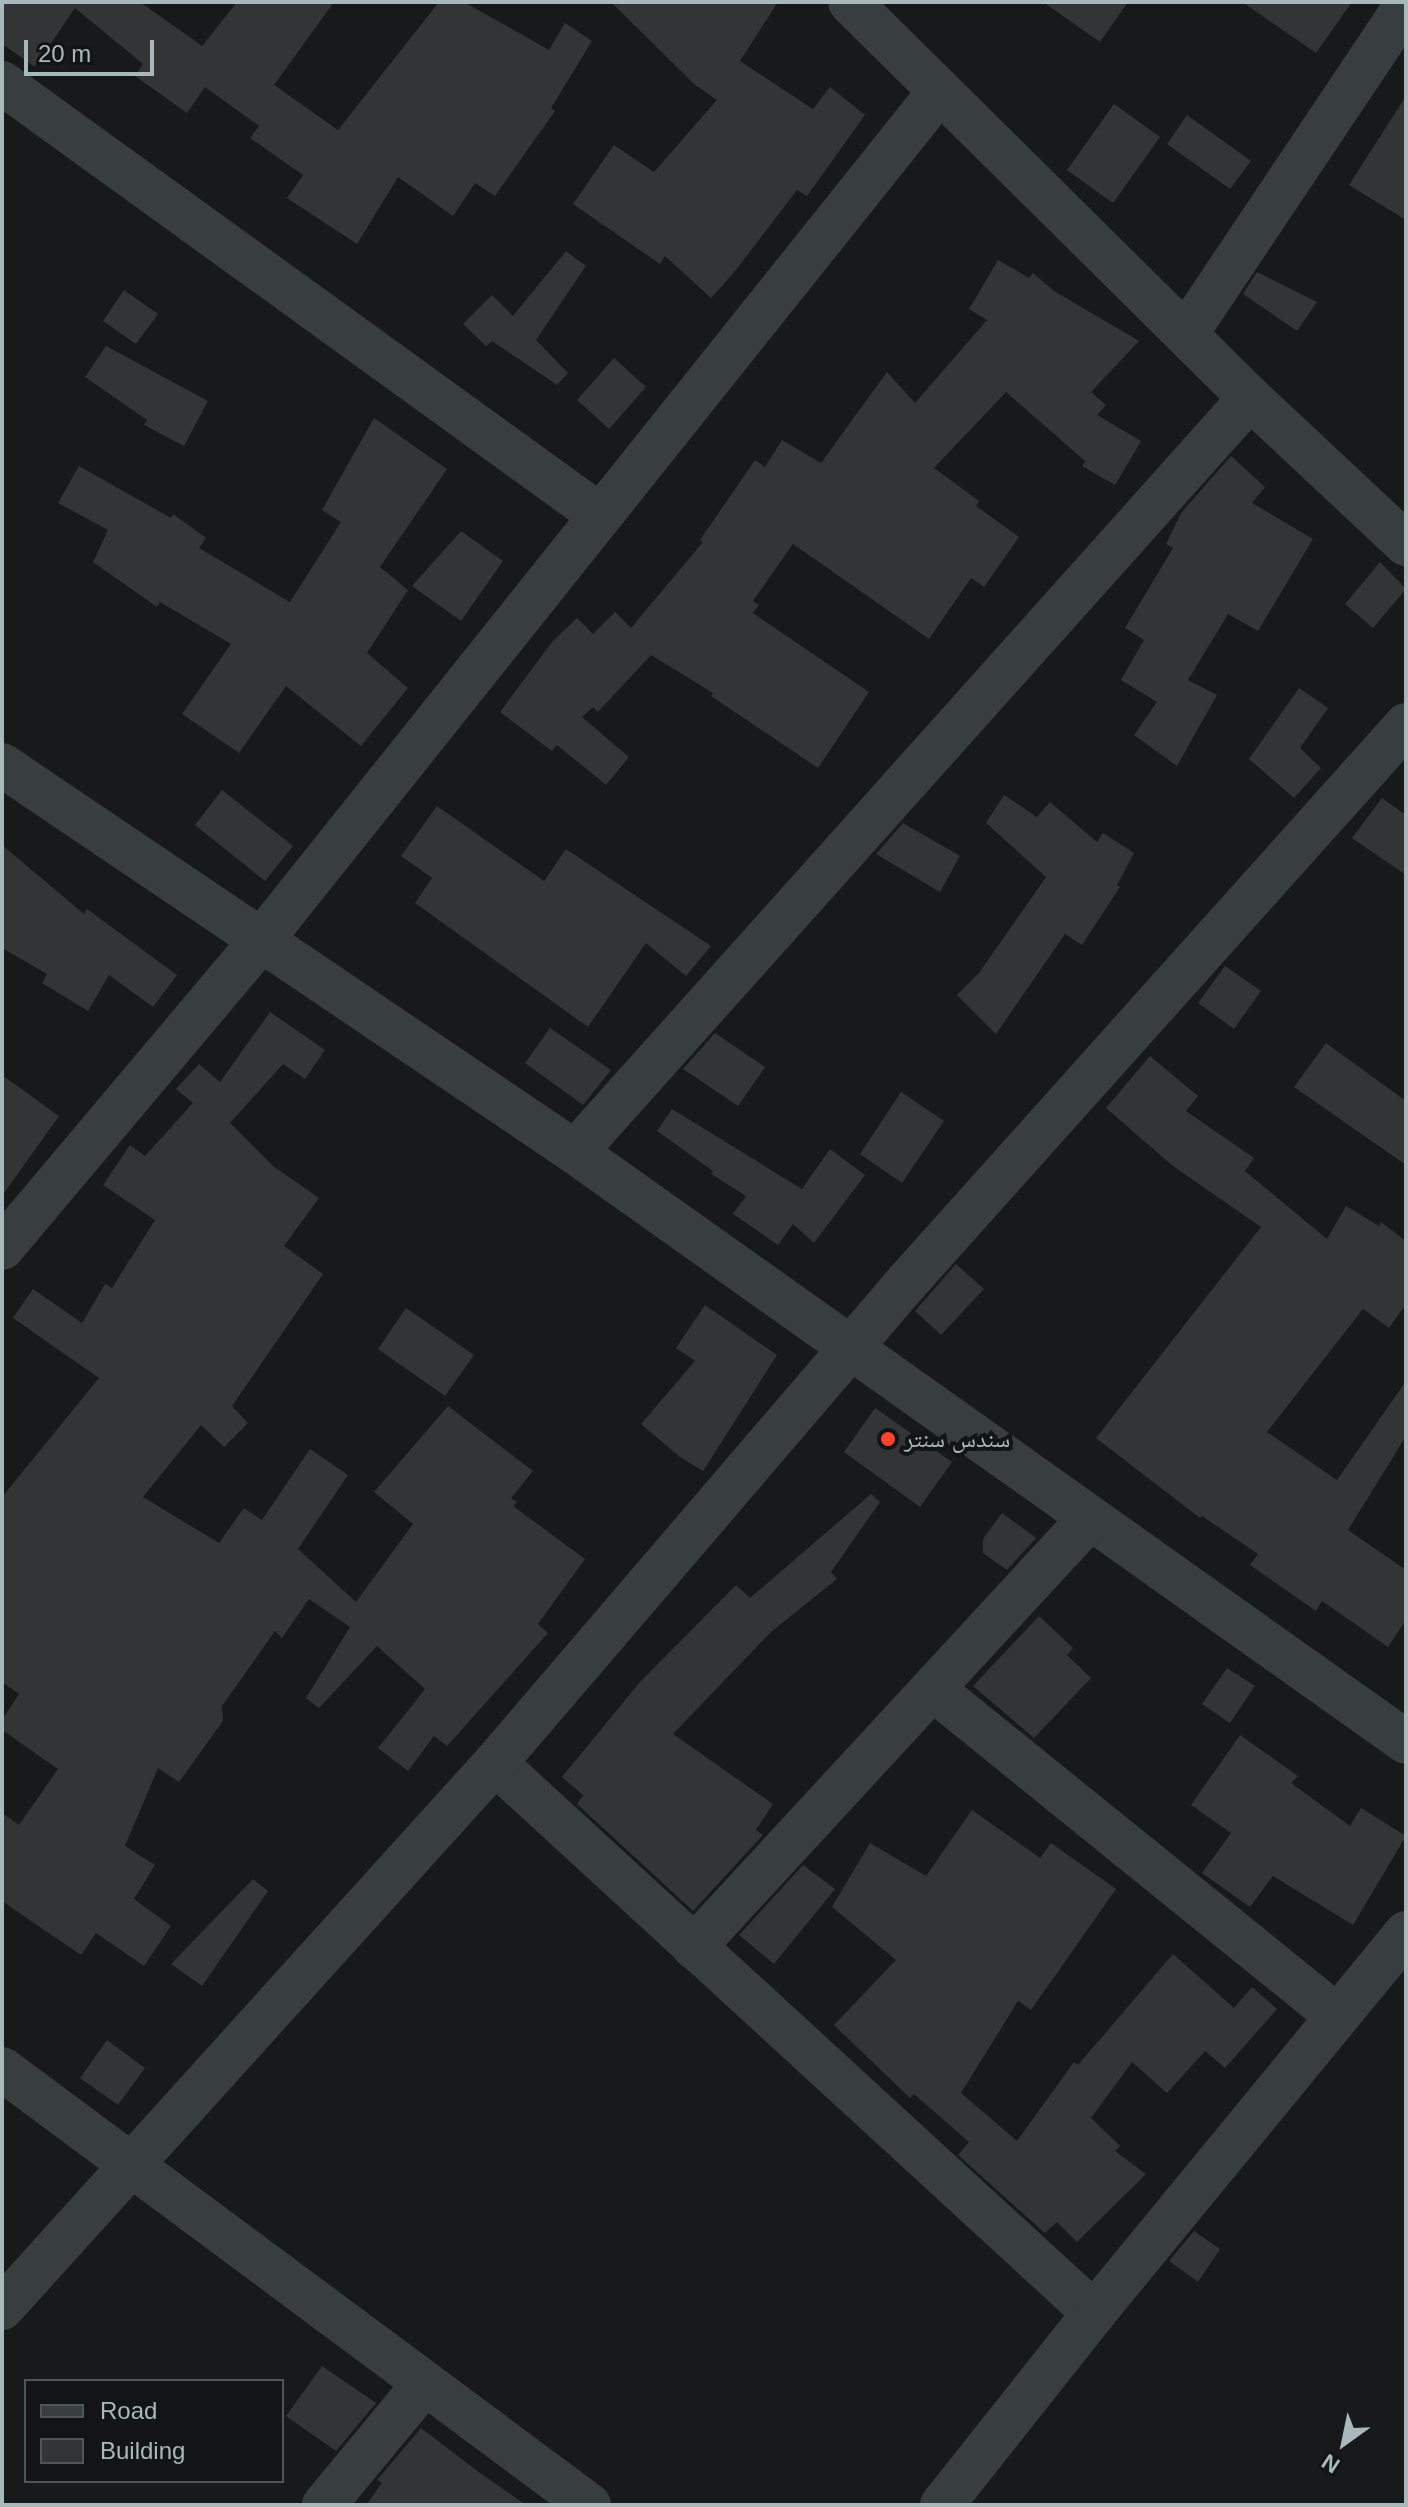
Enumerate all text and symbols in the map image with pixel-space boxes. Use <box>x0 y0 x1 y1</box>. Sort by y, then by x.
scale bar <box>28 24 158 74</box>
text: 20 m <box>38 40 91 67</box>
place label: سندس سنتر <box>904 1425 1010 1453</box>
marker: سندس سنتر <box>879 1430 897 1448</box>
legend <box>24 2379 284 2483</box>
text: Road <box>100 2397 157 2424</box>
north arrow <box>1304 2403 1384 2483</box>
text: Building <box>100 2437 185 2464</box>
text: N <box>1317 2449 1344 2478</box>

